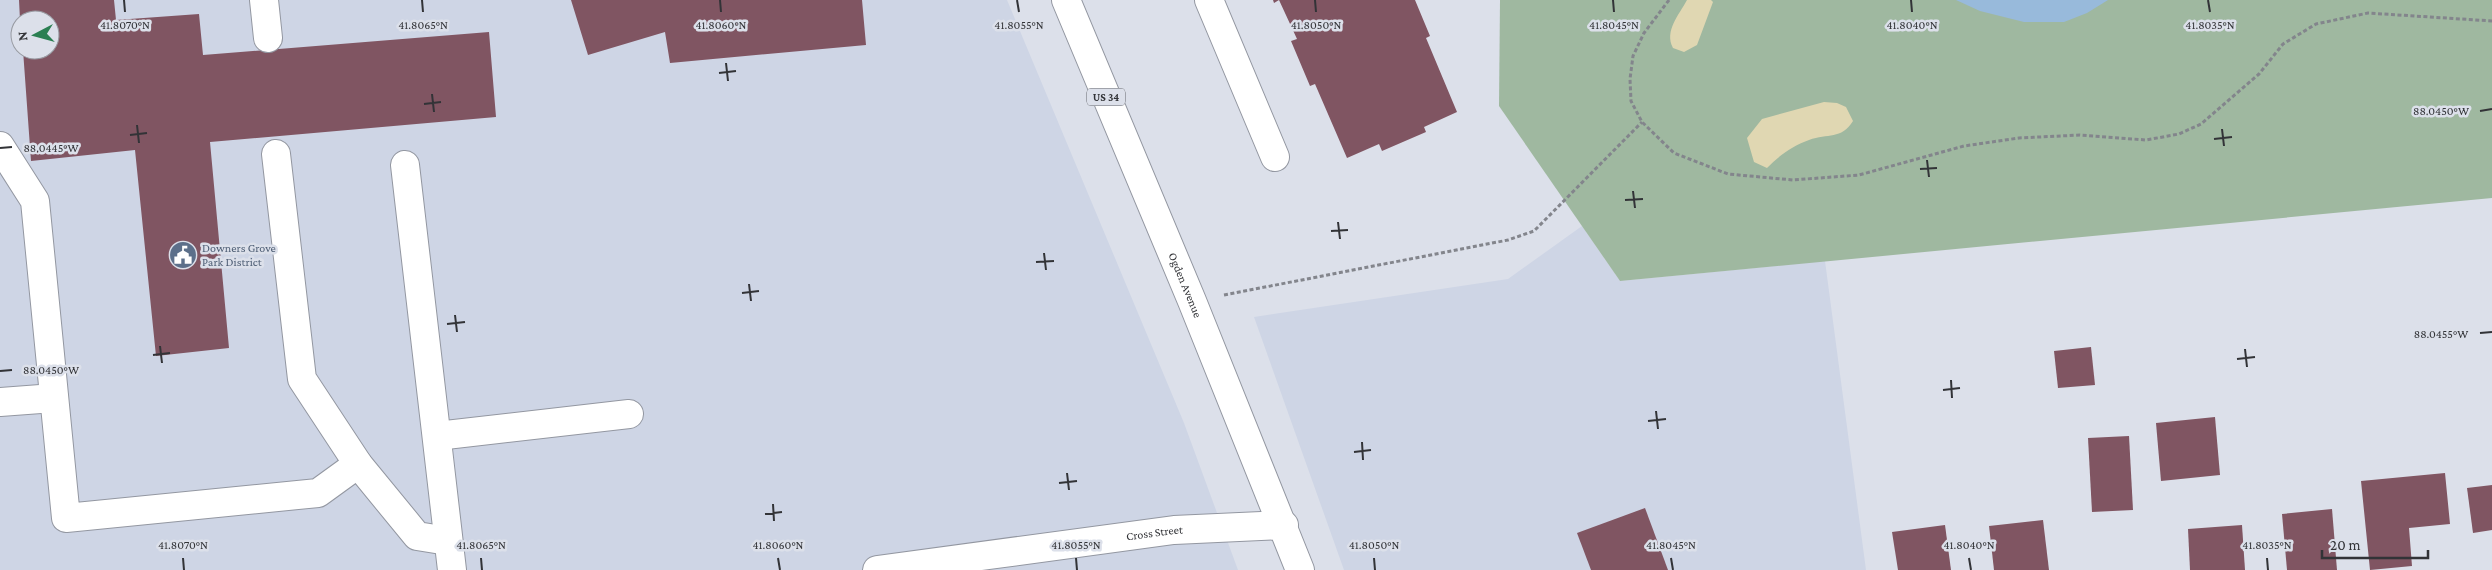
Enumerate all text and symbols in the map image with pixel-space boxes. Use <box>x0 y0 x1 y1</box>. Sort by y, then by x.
north arrow <box>10 10 60 60</box>
text: 41.8070°N <box>100 18 150 32</box>
text: 41.8065°N <box>398 18 448 32</box>
text: 41.8060°N <box>695 18 747 32</box>
text: 41.8055°N <box>994 18 1044 32</box>
text: 41.8050°N <box>1291 18 1341 32</box>
text: 41.8045°N <box>1589 18 1639 32</box>
text: 41.8040°N <box>1886 18 1938 32</box>
text: 41.8035°N <box>2185 18 2235 32</box>
text: N <box>14 30 31 42</box>
road number: US 34 <box>1087 88 1125 105</box>
text: 88.0450°W <box>2413 104 2469 118</box>
text: 88.0445°W <box>23 141 79 155</box>
public building icon: Downers Grove Park District <box>168 240 198 270</box>
place label: Downers Grove Park District <box>202 241 276 269</box>
street label: Ogden Avenue <box>1165 250 1205 320</box>
text: 88.0455°W <box>2414 327 2468 341</box>
text: 88.0450°W <box>23 363 79 377</box>
street label: Cross Street <box>1125 523 1184 543</box>
scale bar <box>2322 528 2428 560</box>
text: 20 m <box>2330 537 2361 553</box>
text: 41.8070°N <box>158 538 208 552</box>
text: 41.8065°N <box>456 538 506 552</box>
text: 41.8060°N <box>752 538 804 552</box>
text: 41.8055°N <box>1051 538 1101 552</box>
text: 41.8050°N <box>1349 538 1399 552</box>
text: 41.8045°N <box>1646 538 1696 552</box>
text: 41.8040°N <box>1943 538 1995 552</box>
text: 41.8035°N <box>2242 538 2292 552</box>

